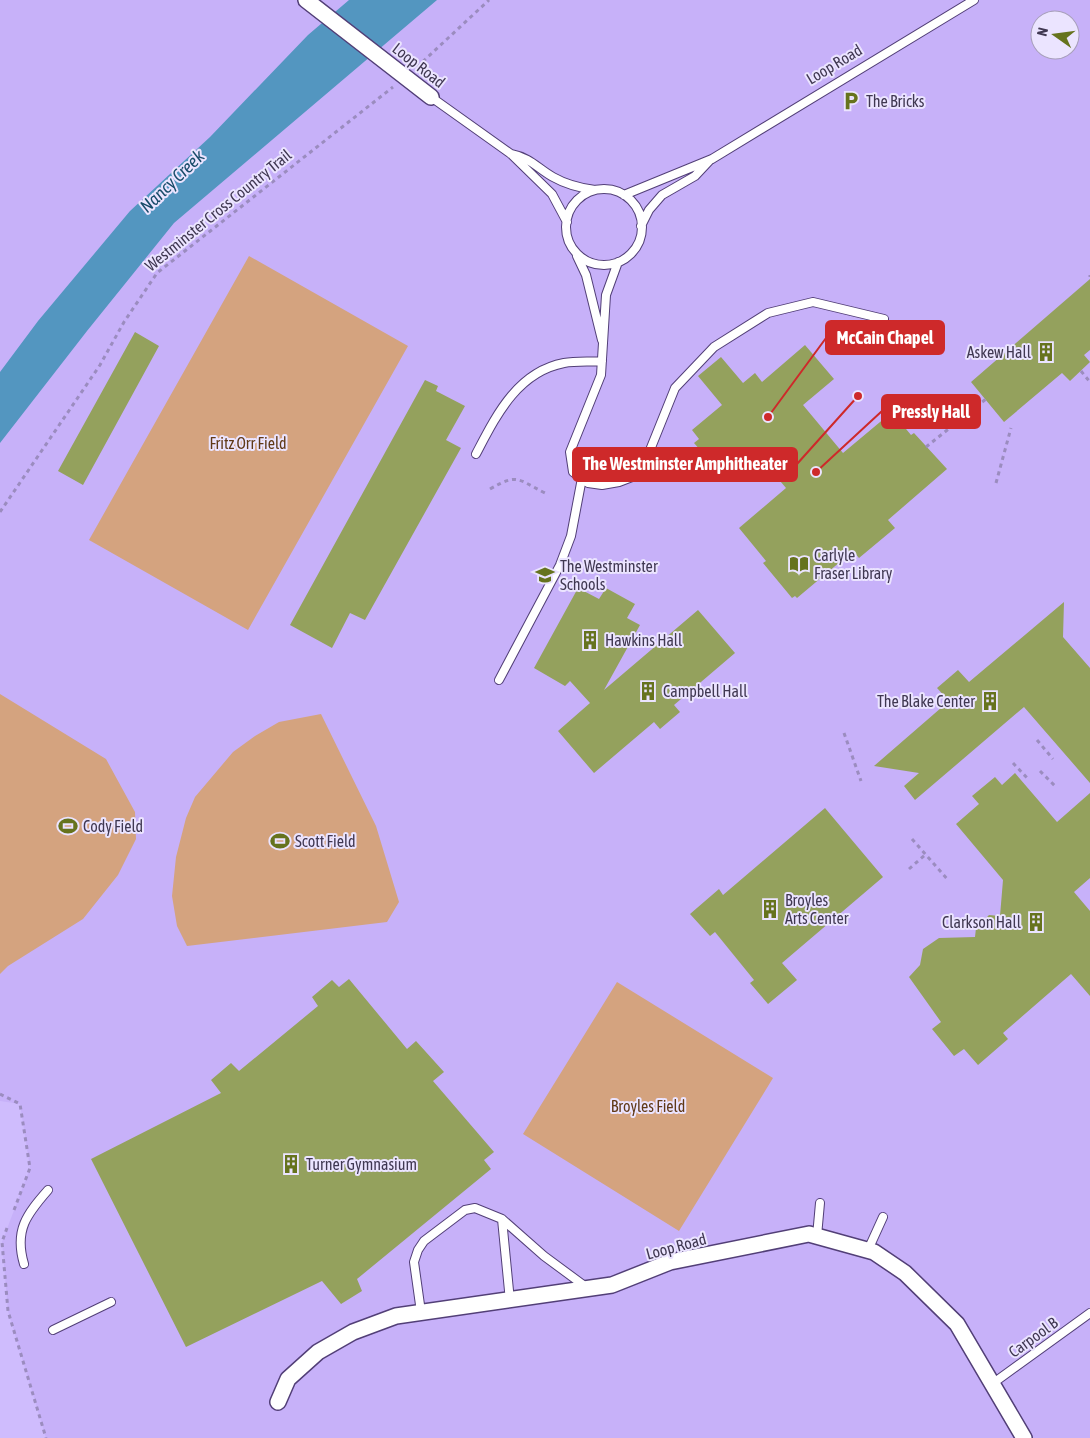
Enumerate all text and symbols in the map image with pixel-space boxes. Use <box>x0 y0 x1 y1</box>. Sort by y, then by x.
north arrow <box>1030 10 1080 60</box>
text: N <box>1034 26 1051 38</box>
street label: Loop Road <box>389 39 449 92</box>
street label: Loop Road <box>803 40 866 88</box>
parking icon: The Bricks <box>840 90 862 112</box>
place label: The Bricks <box>866 92 925 110</box>
water label: Nancy Creek <box>136 145 209 217</box>
street label: Westminster Cross Country Trail <box>141 145 296 275</box>
callout: McCain Chapel <box>826 321 944 354</box>
text: McCain Chapel <box>836 327 934 348</box>
building icon: Askew Hall <box>1035 341 1057 363</box>
place label: Askew Hall <box>967 343 1032 361</box>
callout: Pressly Hall <box>882 395 980 428</box>
text: Pressly Hall <box>892 401 970 422</box>
park label: Fritz Orr Field <box>209 434 287 452</box>
callout: The Westminster Amphitheater <box>573 448 797 481</box>
text: The Westminster Amphitheater <box>583 453 788 474</box>
place label: Carlyle Fraser Library <box>814 546 893 583</box>
library icon: Carlyle Fraser Library <box>788 553 810 575</box>
place label: The Westminster Schools <box>560 557 658 593</box>
school or university icon: The Westminster Schools <box>534 564 556 586</box>
building icon: Hawkins Hall <box>579 629 601 651</box>
place label: Hawkins Hall <box>605 631 683 649</box>
building icon: Campbell Hall <box>637 680 659 702</box>
place label: Campbell Hall <box>663 682 748 701</box>
building icon: The Blake Center <box>979 690 1001 712</box>
place label: The Blake Center <box>877 692 975 710</box>
sports icon: Cody Field <box>57 815 79 837</box>
place label: Cody Field <box>83 817 143 836</box>
sports icon: Scott Field <box>269 830 291 852</box>
place label: Scott Field <box>295 832 356 850</box>
place label: Broyles Arts Center <box>785 891 849 927</box>
building icon: Broyles Arts Center <box>759 898 781 920</box>
building icon: Clarkson Hall <box>1025 911 1047 933</box>
place label: Clarkson Hall <box>942 913 1022 931</box>
park label: Broyles Field <box>611 1097 685 1116</box>
building icon: Turner Gymnasium <box>280 1153 302 1175</box>
place label: Turner Gymnasium <box>306 1155 417 1174</box>
street label: Loop Road <box>644 1229 708 1264</box>
street label: Carpool B <box>1005 1313 1062 1362</box>

